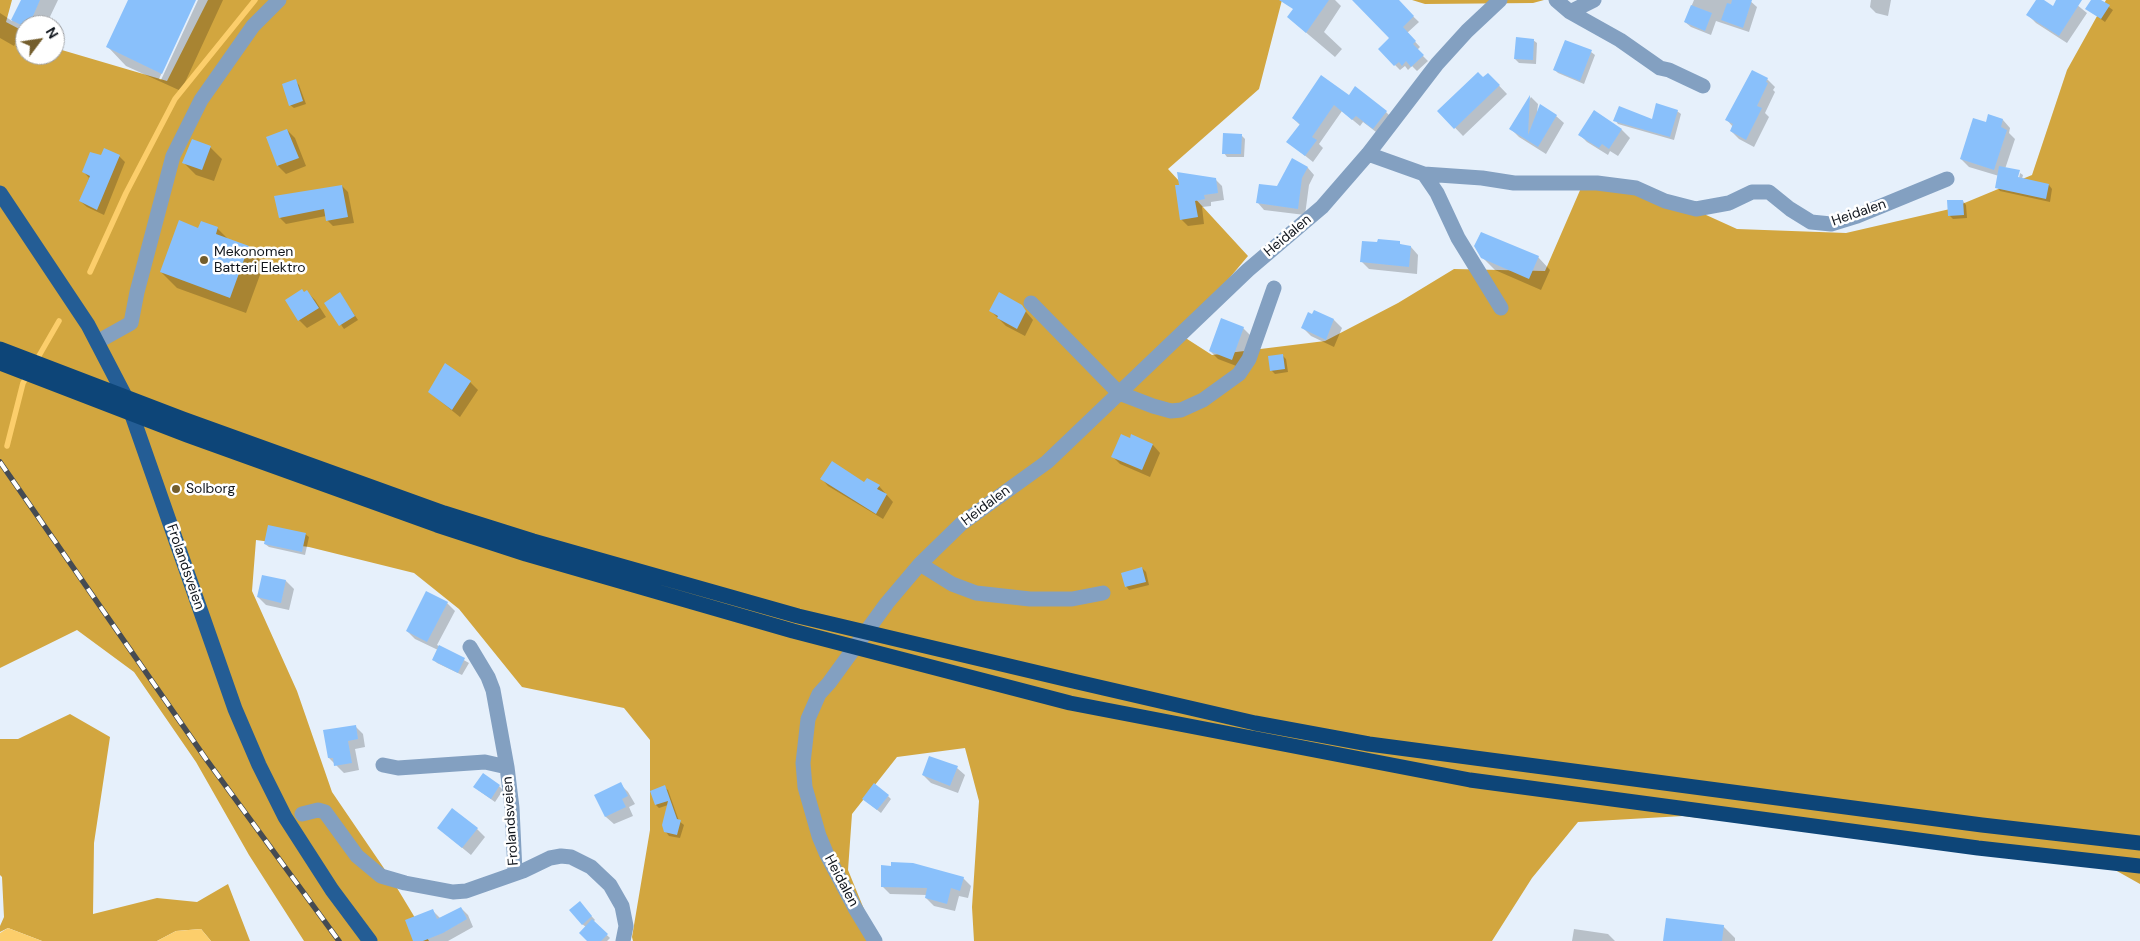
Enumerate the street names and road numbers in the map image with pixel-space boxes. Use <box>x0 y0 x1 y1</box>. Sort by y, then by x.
street label: Heidalen <box>1830 196 1888 230</box>
street label: Heidalen <box>1261 211 1315 261</box>
street label: Heidalen <box>958 482 1014 530</box>
street label: Frolandsveien <box>163 522 207 612</box>
street label: Frolandsveien <box>500 776 522 866</box>
street label: Heidalen <box>820 852 862 910</box>

